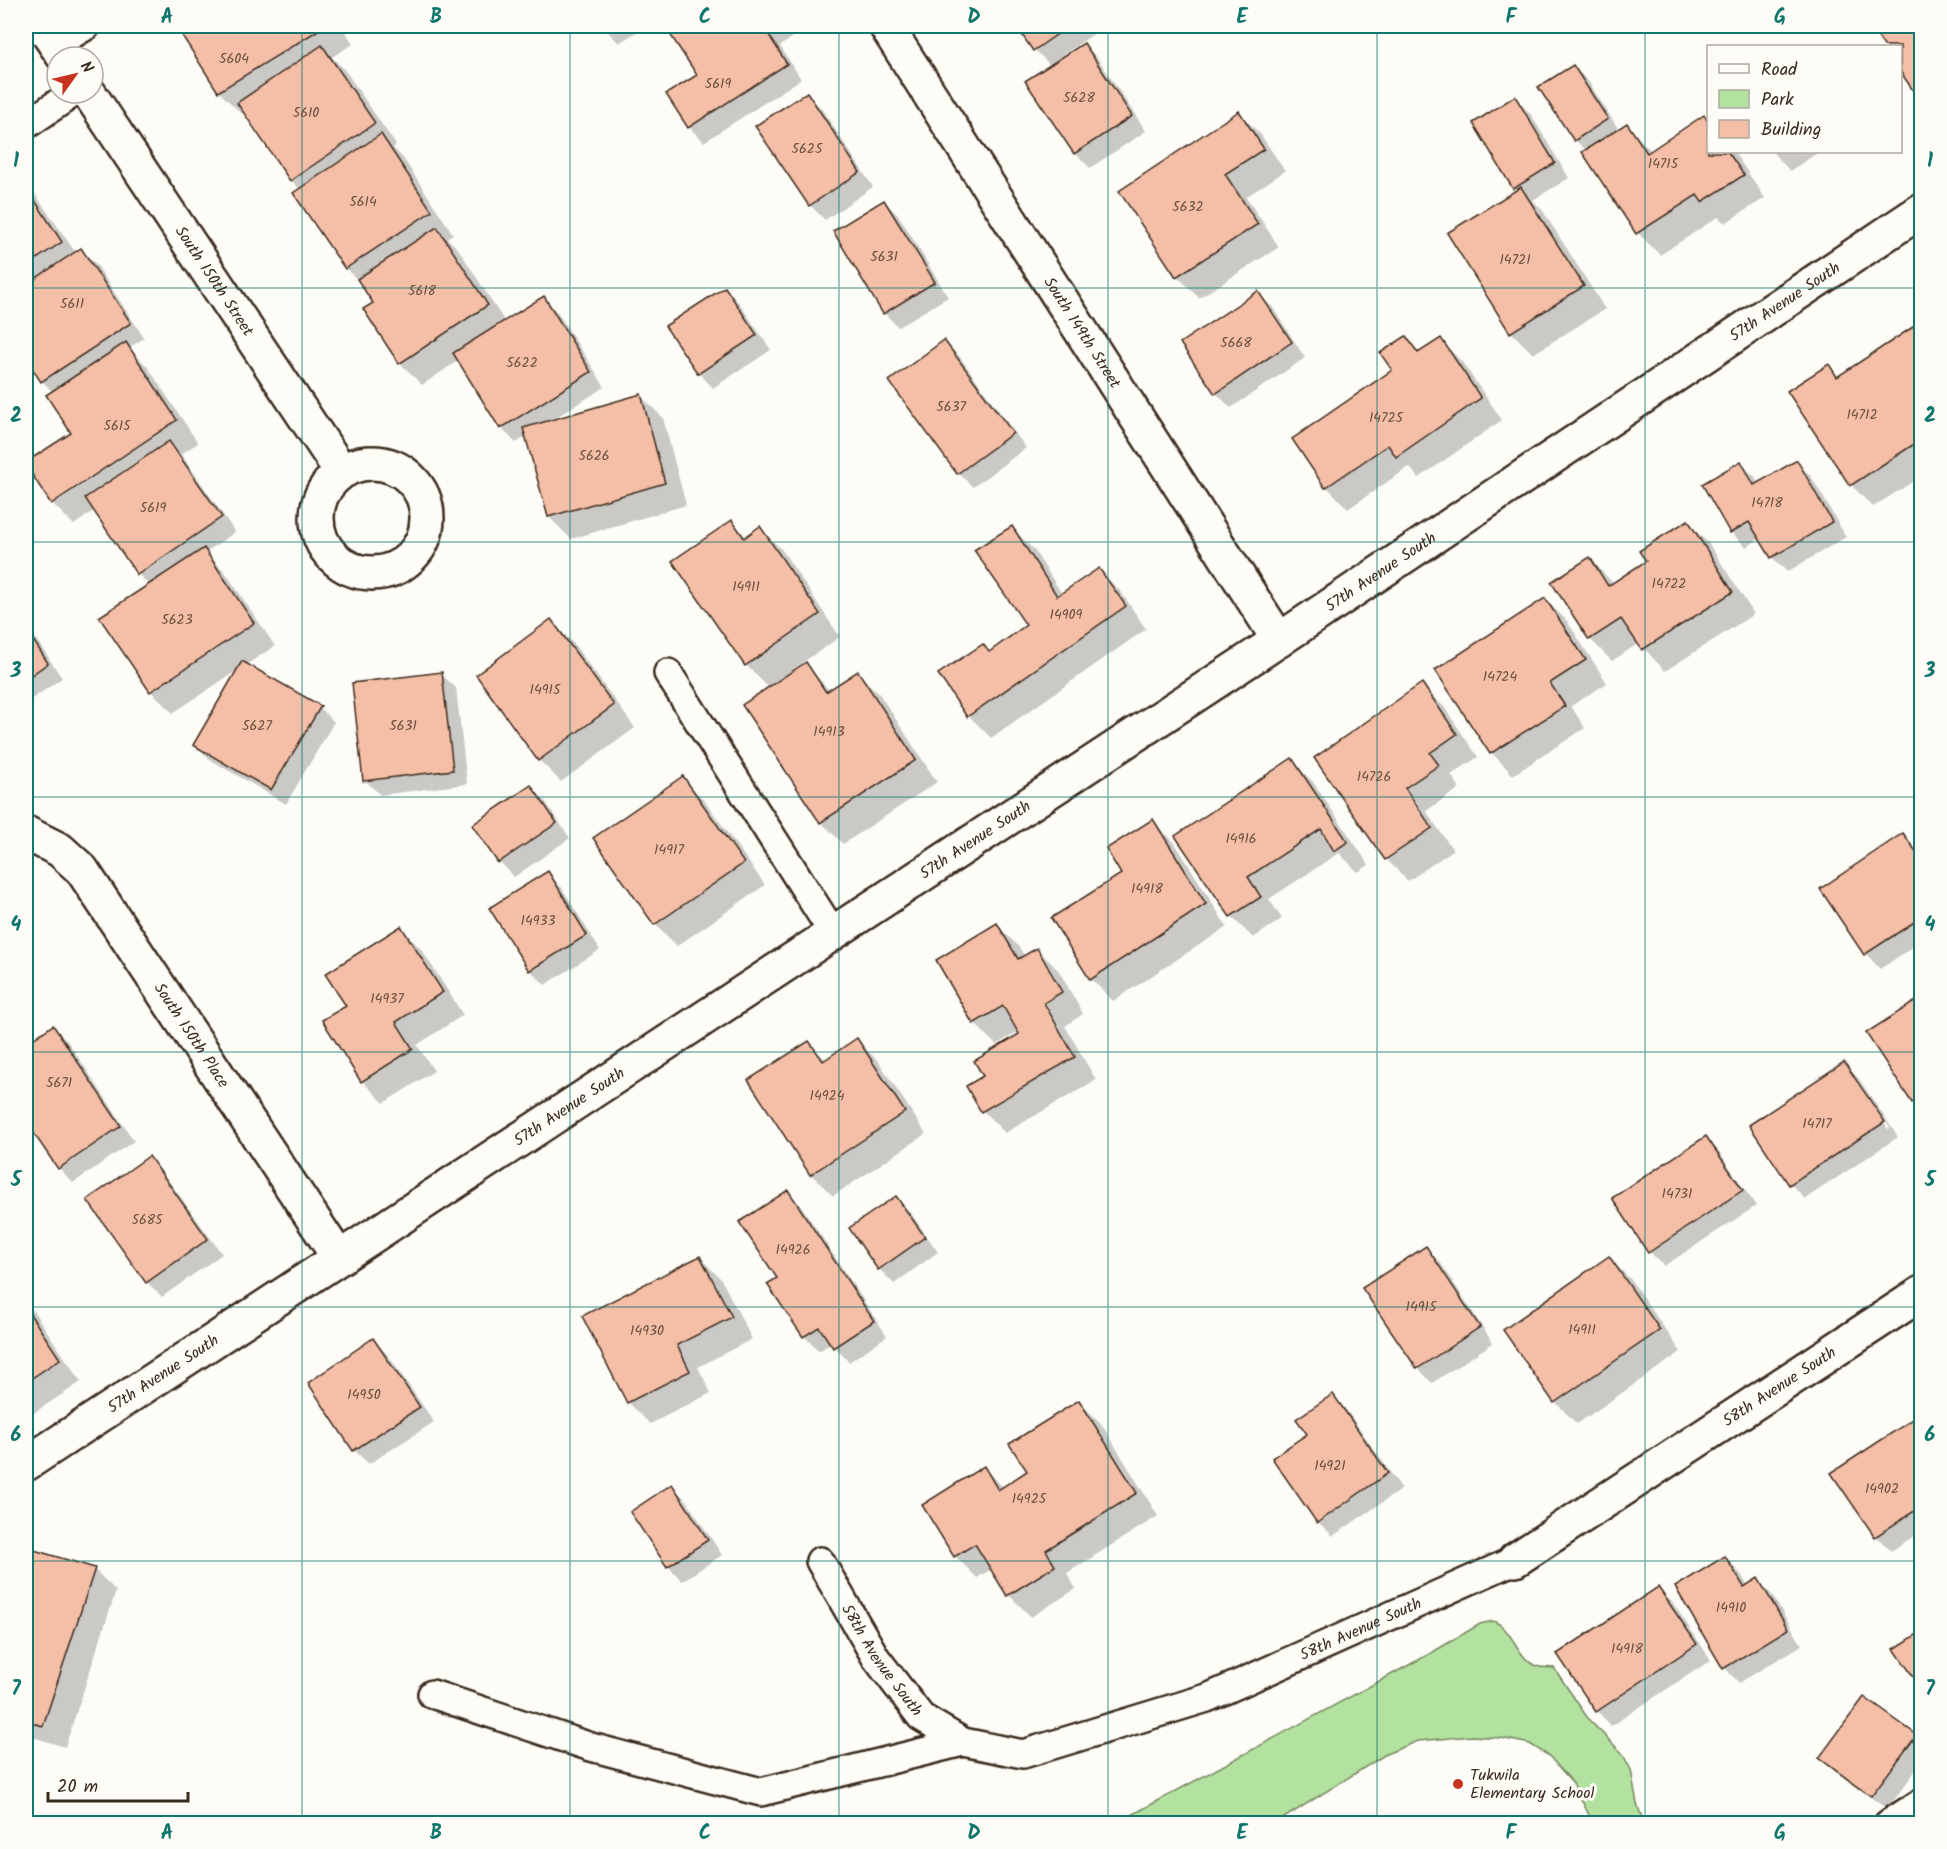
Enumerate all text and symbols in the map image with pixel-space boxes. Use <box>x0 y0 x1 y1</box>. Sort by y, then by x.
text: A <box>161 2 173 34</box>
text: B <box>430 2 442 34</box>
text: C <box>699 2 711 34</box>
text: D <box>967 2 981 34</box>
text: E <box>1236 2 1248 34</box>
text: F <box>1506 2 1518 34</box>
text: G <box>1774 2 1786 34</box>
north arrow <box>45 45 105 105</box>
legend <box>1707 45 1902 153</box>
house number: 5604 <box>219 48 249 70</box>
text: N <box>73 56 99 79</box>
text: Road <box>1761 56 1798 85</box>
house number: 5619 <box>705 73 731 95</box>
text: Park <box>1761 86 1794 115</box>
house number: 5628 <box>1063 87 1095 109</box>
house number: 5610 <box>293 102 319 124</box>
text: Building <box>1761 116 1821 145</box>
house number: 5625 <box>792 138 824 160</box>
text: 1 <box>13 146 19 178</box>
text: 1 <box>1927 146 1933 178</box>
house number: 14715 <box>1648 153 1680 175</box>
house number: 5614 <box>349 191 377 213</box>
house number: 5632 <box>1172 196 1204 218</box>
street label: South 150th Street <box>168 221 261 342</box>
house number: 5631 <box>870 246 898 268</box>
house number: 14721 <box>1499 249 1531 271</box>
street label: 57th Avenue South <box>1724 256 1845 348</box>
street label: South 149th Street <box>1037 272 1128 394</box>
house number: 5618 <box>408 280 437 302</box>
house number: 5611 <box>60 293 84 315</box>
house number: 5668 <box>1220 332 1252 354</box>
house number: 5622 <box>506 352 538 374</box>
house number: 5637 <box>936 396 966 418</box>
text: 2 <box>10 401 22 433</box>
text: 2 <box>1924 401 1936 433</box>
house number: 14712 <box>1846 404 1878 426</box>
house number: 14725 <box>1369 407 1405 429</box>
house number: 5615 <box>103 415 132 437</box>
house number: 5626 <box>578 445 610 467</box>
house number: 14718 <box>1751 492 1783 514</box>
house number: 5619 <box>140 497 166 519</box>
street label: 57th Avenue South <box>1320 526 1441 618</box>
house number: 14722 <box>1652 573 1686 595</box>
house number: 14911 <box>732 576 760 598</box>
house number: 14909 <box>1050 604 1083 626</box>
house number: 5623 <box>161 609 193 631</box>
text: 3 <box>10 656 22 688</box>
text: 3 <box>1924 656 1936 688</box>
house number: 14724 <box>1483 666 1517 688</box>
house number: 14915 <box>530 679 562 701</box>
house number: 5627 <box>242 715 272 737</box>
house number: 5631 <box>389 715 417 737</box>
house number: 14913 <box>813 721 845 743</box>
house number: 14726 <box>1357 766 1391 788</box>
street label: 57th Avenue South <box>914 794 1036 886</box>
house number: 14916 <box>1225 828 1257 850</box>
house number: 14917 <box>654 839 684 861</box>
house number: 14918 <box>1131 878 1163 900</box>
text: 4 <box>11 910 22 942</box>
house number: 14933 <box>521 910 555 932</box>
text: 4 <box>1925 910 1936 942</box>
street label: South 150th Place <box>147 978 236 1093</box>
house number: 14937 <box>370 988 404 1010</box>
street label: 57th Avenue South <box>508 1061 630 1153</box>
house number: 5671 <box>46 1072 72 1094</box>
house number: 14924 <box>810 1085 845 1107</box>
house number: 14717 <box>1802 1113 1832 1135</box>
text: 5 <box>10 1165 23 1197</box>
text: 5 <box>1924 1165 1937 1197</box>
house number: 14731 <box>1662 1183 1692 1205</box>
house number: 5685 <box>131 1209 164 1231</box>
house number: 14926 <box>776 1239 810 1261</box>
house number: 14915 <box>1406 1296 1438 1318</box>
house number: 14911 <box>1568 1319 1596 1341</box>
house number: 14930 <box>630 1320 664 1342</box>
street label: 57th Avenue South <box>102 1328 224 1420</box>
street label: 58th Avenue South <box>1717 1340 1841 1433</box>
house number: 14950 <box>347 1384 381 1406</box>
text: 6 <box>11 1420 22 1452</box>
text: 6 <box>1925 1420 1936 1452</box>
house number: 14921 <box>1314 1455 1346 1477</box>
house number: 14902 <box>1865 1478 1899 1500</box>
house number: 14925 <box>1012 1488 1048 1510</box>
street label: 58th Avenue South <box>1296 1591 1426 1667</box>
house number: 14910 <box>1716 1597 1746 1619</box>
street label: 58th Avenue South <box>835 1599 929 1722</box>
house number: 14918 <box>1611 1638 1643 1660</box>
text: 7 <box>11 1674 21 1706</box>
text: 7 <box>1925 1674 1935 1706</box>
place label: Tukwila Elementary School <box>1470 1763 1595 1806</box>
scale bar <box>48 1765 188 1803</box>
text: 20 m <box>57 1773 98 1802</box>
marker: Tukwila Elementary School <box>1451 1777 1465 1791</box>
text: A <box>161 1818 173 1849</box>
text: B <box>430 1818 442 1849</box>
text: C <box>699 1818 711 1849</box>
text: D <box>967 1818 981 1849</box>
text: E <box>1236 1818 1248 1849</box>
text: F <box>1506 1818 1518 1849</box>
text: G <box>1774 1818 1786 1849</box>

